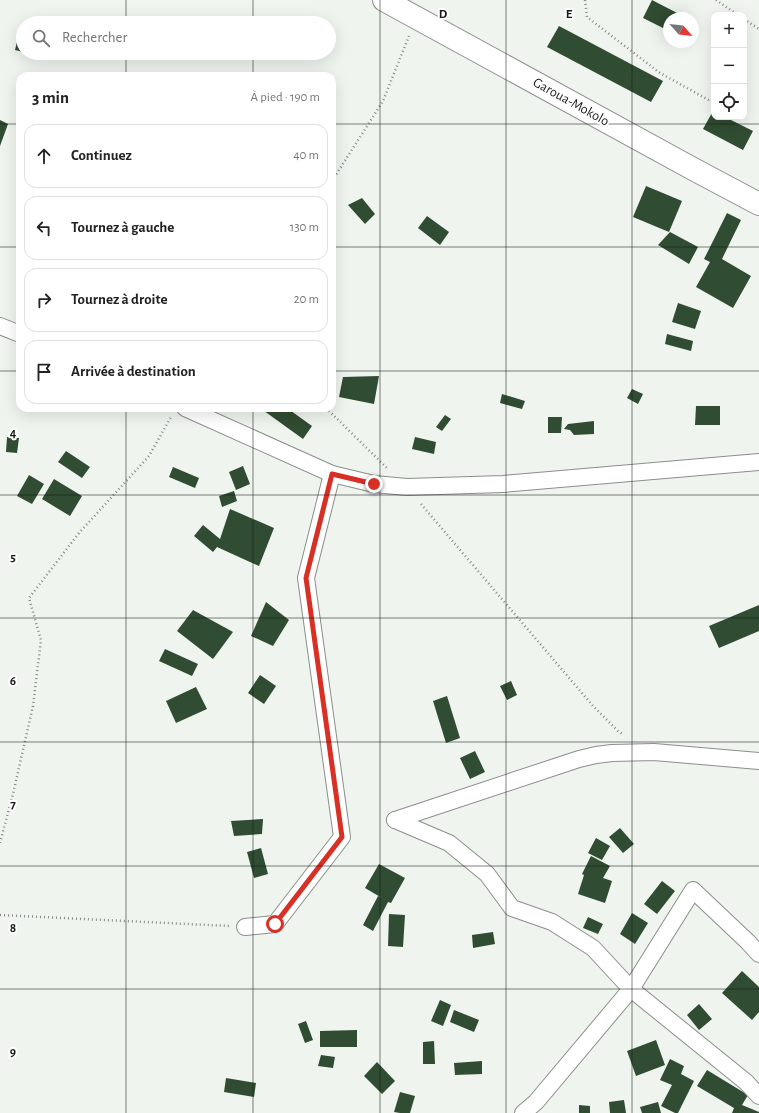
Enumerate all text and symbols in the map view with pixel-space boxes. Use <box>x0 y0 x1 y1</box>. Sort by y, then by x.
text: D <box>439 8 448 21</box>
text: E <box>566 8 573 21</box>
north arrow <box>663 12 699 48</box>
map controls <box>711 12 747 120</box>
button: + <box>711 12 747 48</box>
search box <box>16 16 336 60</box>
icon: search <box>30 27 52 49</box>
text: Rechercher <box>62 30 127 45</box>
button: − <box>711 48 747 84</box>
street label: Garoua-Mokolo <box>531 75 611 129</box>
button: locate <box>711 84 747 120</box>
text: 3 min <box>32 89 69 106</box>
text: À pied · 190 m <box>251 91 320 104</box>
icon: ahead <box>33 145 55 167</box>
text: Continuez <box>71 148 132 163</box>
text: 40 m <box>293 149 319 162</box>
icon: left <box>33 217 55 239</box>
text: Tournez à gauche <box>71 220 174 235</box>
text: 130 m <box>290 221 319 234</box>
icon: right <box>33 289 55 311</box>
text: Tournez à droite <box>71 292 168 307</box>
text: 20 m <box>294 293 319 306</box>
icon: arrive <box>33 361 55 383</box>
text: Arrivée à destination <box>71 364 196 379</box>
text: 4 <box>10 427 17 440</box>
route end <box>365 475 383 493</box>
text: 5 <box>10 551 16 564</box>
text: 6 <box>10 675 16 688</box>
text: 7 <box>10 798 16 811</box>
route start <box>266 915 284 933</box>
text: 8 <box>10 922 16 935</box>
text: 9 <box>10 1046 16 1059</box>

